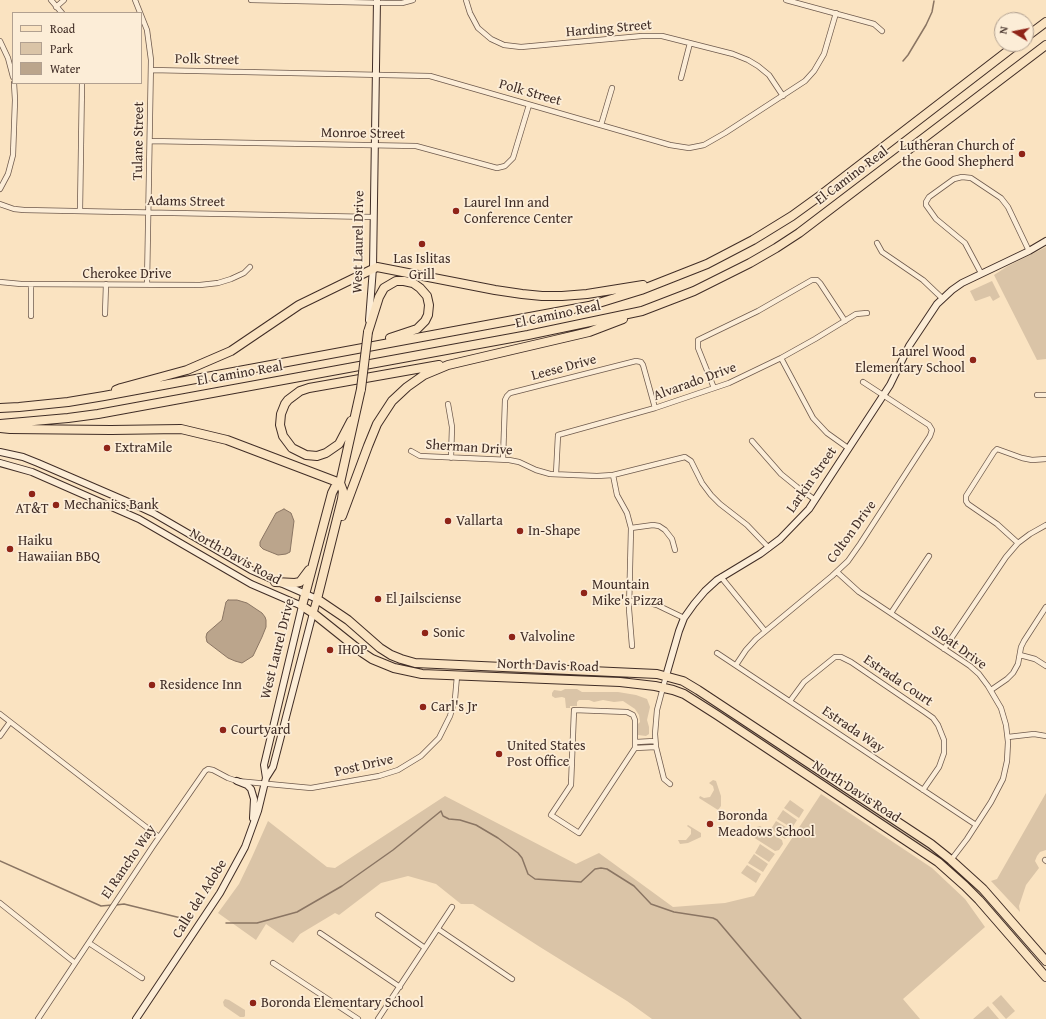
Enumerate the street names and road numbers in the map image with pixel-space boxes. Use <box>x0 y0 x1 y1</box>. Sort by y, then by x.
street label: Harding Street <box>565 17 653 41</box>
street label: Polk Street <box>175 51 239 69</box>
street label: Polk Street <box>497 76 563 110</box>
street label: Tulane Street <box>130 101 148 181</box>
street label: Monroe Street <box>321 125 405 143</box>
street label: El Camino Real <box>812 143 892 209</box>
street label: West Laurel Drive <box>350 190 368 294</box>
street label: Adams Street <box>147 193 225 211</box>
street label: Cherokee Drive <box>82 266 172 282</box>
street label: El Camino Real <box>514 298 602 332</box>
street label: Leese Drive <box>530 351 598 385</box>
street label: El Camino Real <box>196 358 284 390</box>
street label: Alvarado Drive <box>651 359 739 405</box>
street label: Sherman Drive <box>425 437 513 459</box>
street label: Larkin Street <box>783 444 841 516</box>
street label: Colton Drive <box>824 497 880 567</box>
street label: North Davis Road <box>186 525 284 589</box>
street label: West Laurel Drive <box>257 597 299 701</box>
street label: Sloat Drive <box>928 622 990 674</box>
street label: Estrada Court <box>860 652 936 710</box>
street label: North Davis Road <box>497 656 599 676</box>
street label: Estrada Way <box>818 703 888 757</box>
street label: Post Drive <box>333 751 395 781</box>
street label: North Davis Road <box>809 757 903 827</box>
street label: El Rancho Way <box>98 822 160 902</box>
street label: Calle del Adobe <box>169 857 231 941</box>

